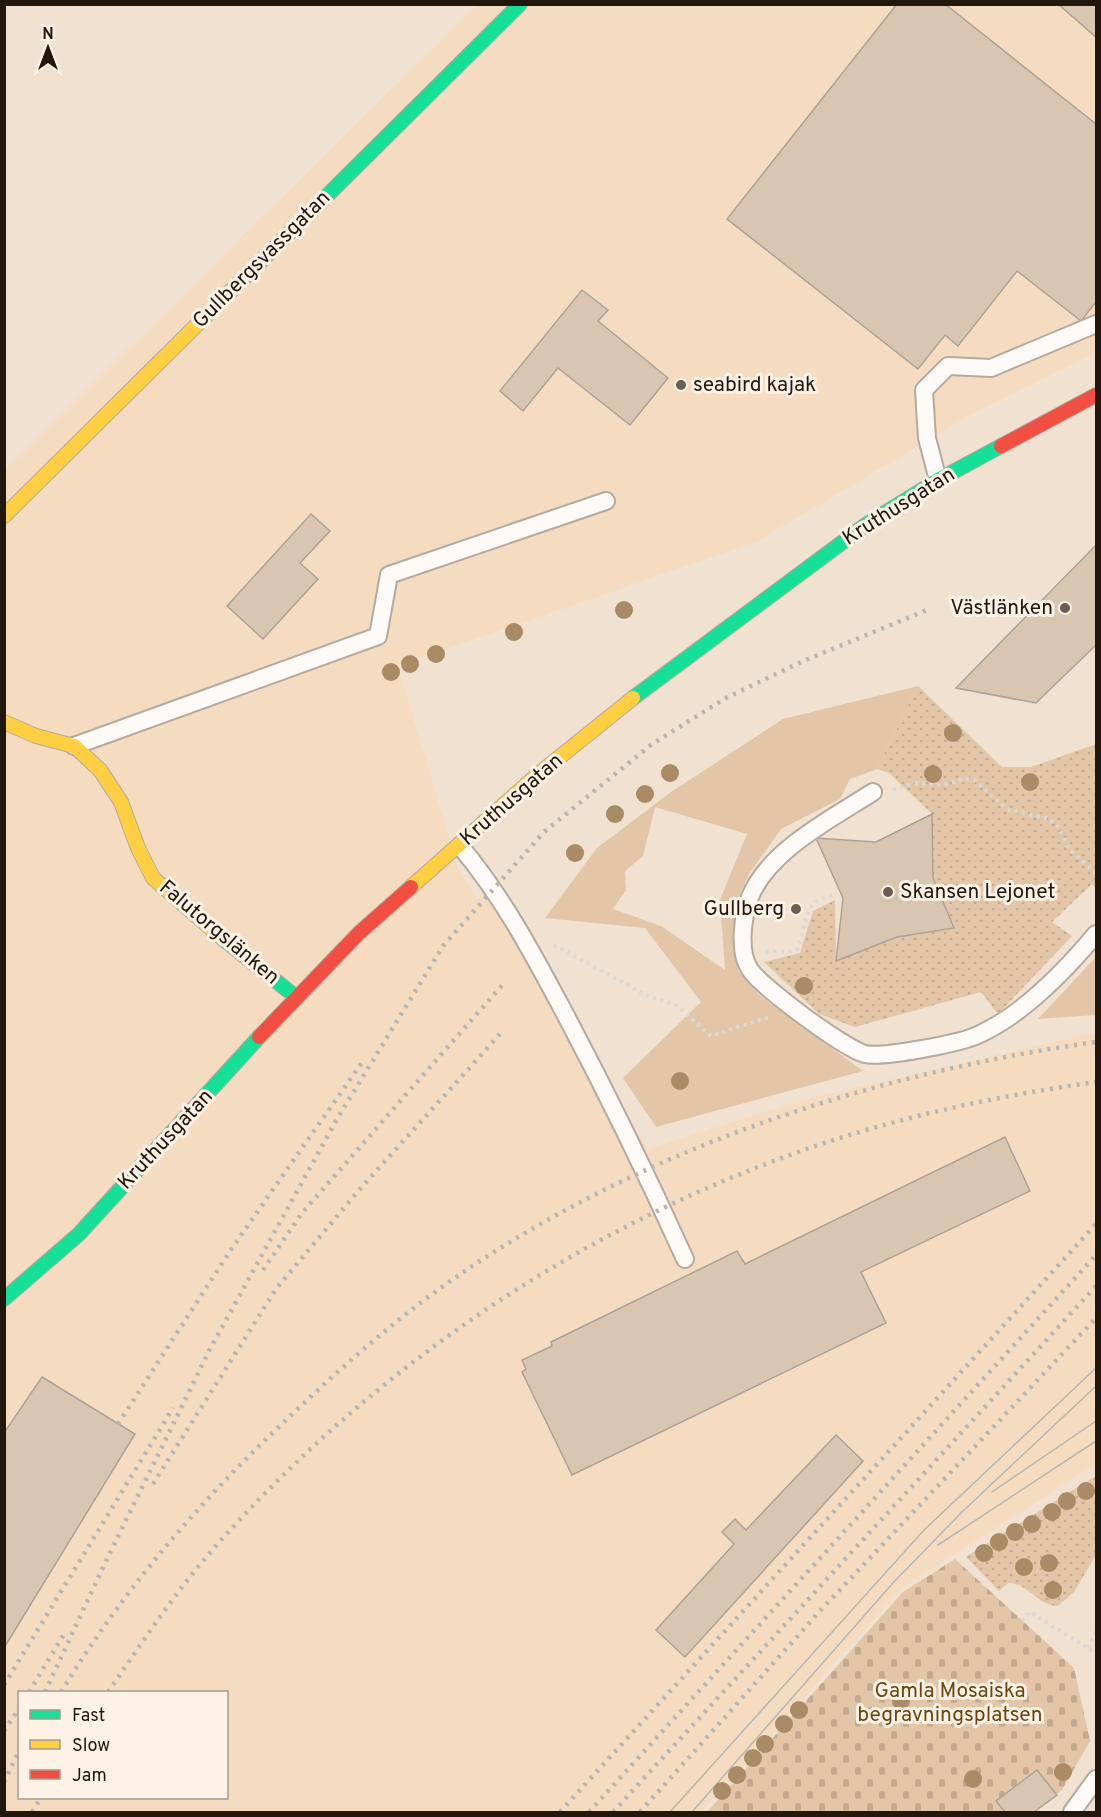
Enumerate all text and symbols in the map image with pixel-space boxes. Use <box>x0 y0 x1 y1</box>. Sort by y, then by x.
north arrow <box>18 18 78 78</box>
text: N <box>42 25 54 45</box>
street label: Gullbergsvassgatan <box>187 185 337 335</box>
place label: seabird kajak <box>693 372 816 399</box>
marker: seabird kajak <box>674 378 688 392</box>
street label: Kruthusgatan <box>838 462 960 552</box>
place label: Västlänken <box>950 595 1053 622</box>
marker: Västlänken <box>1058 601 1072 615</box>
street label: Kruthusgatan <box>455 748 569 852</box>
street label: Falutorgslänken <box>153 875 285 991</box>
place label: Skansen Lejonet <box>900 879 1055 906</box>
marker: Skansen Lejonet <box>881 885 895 899</box>
place label: Gullberg <box>704 896 784 923</box>
marker: Gullberg <box>789 902 803 916</box>
street label: Kruthusgatan <box>112 1084 220 1196</box>
park label: Gamla Mosaiska begravningsplatsen <box>857 1678 1043 1729</box>
legend <box>18 1691 228 1799</box>
text: Fast <box>72 1705 105 1728</box>
text: Slow <box>72 1735 110 1758</box>
text: Jam <box>72 1765 107 1788</box>

